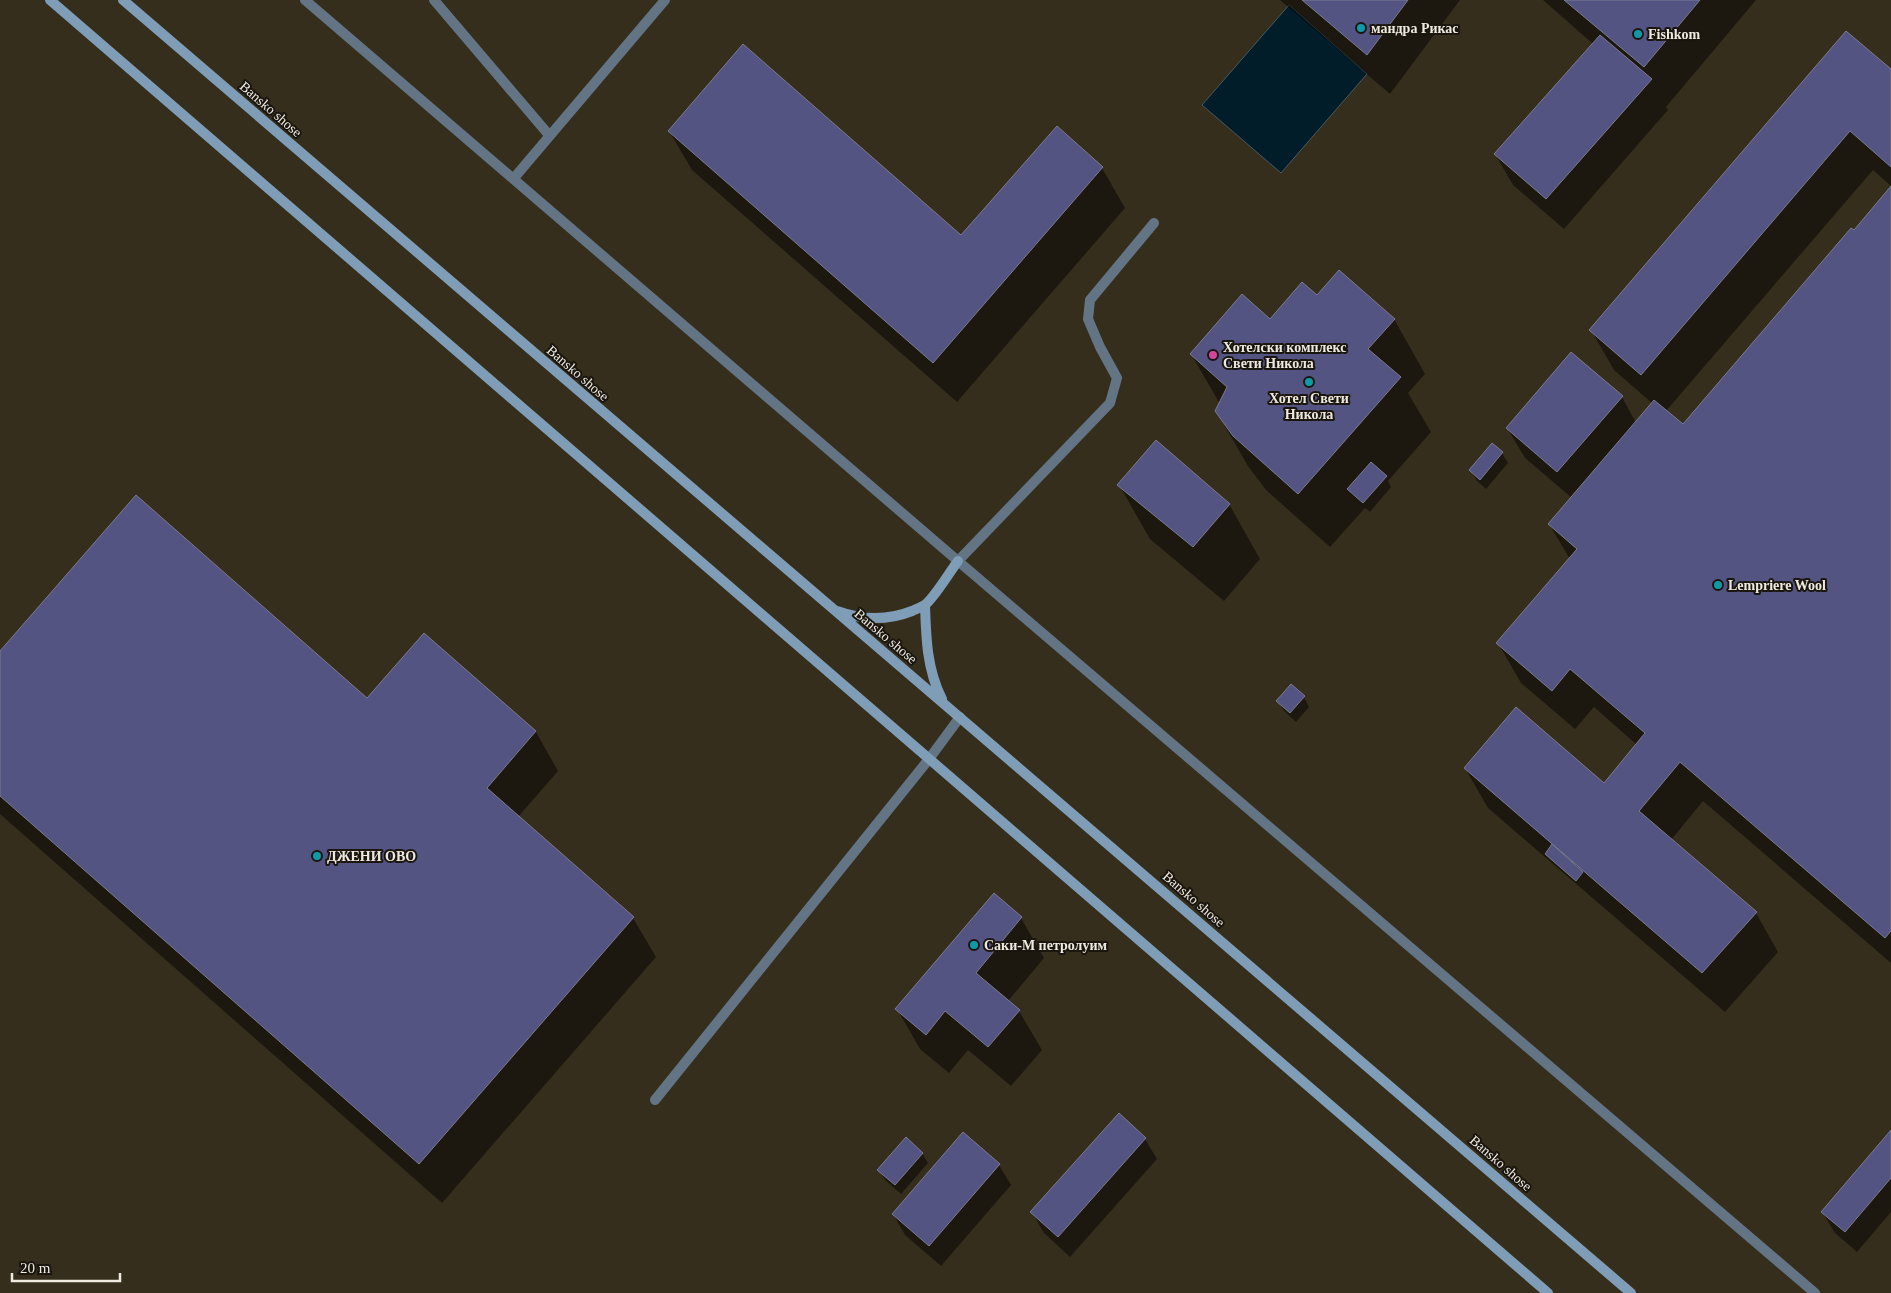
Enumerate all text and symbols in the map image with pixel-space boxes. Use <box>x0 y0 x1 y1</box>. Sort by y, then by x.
place label: мандра Рикас <box>1371 21 1459 36</box>
marker: мандра Рикас <box>1355 22 1367 34</box>
place label: Fishkom <box>1648 27 1700 42</box>
marker: Fishkom <box>1632 28 1644 40</box>
street label: Bansko shose <box>237 79 305 140</box>
place label: Хотелски комплекс Свети Никола <box>1223 340 1347 371</box>
street label: Bansko shose <box>544 343 612 404</box>
marker: Хотелски комплекс Свети Никола <box>1207 349 1219 361</box>
marker: Хотел Свети Никола <box>1303 376 1315 388</box>
place label: Хотел Свети Никола <box>1269 391 1349 422</box>
place label: Lempriere Wool <box>1728 578 1826 593</box>
marker: Lempriere Wool <box>1712 579 1724 591</box>
street label: Bansko shose <box>852 606 920 667</box>
place label: ДЖЕНИ ОВО <box>327 849 416 864</box>
marker: ДЖЕНИ ОВО <box>311 850 323 862</box>
street label: Bansko shose <box>1160 869 1228 930</box>
place label: Саки-М петролуим <box>984 938 1107 953</box>
marker: Саки-М петролуим <box>968 939 980 951</box>
street label: Bansko shose <box>1467 1133 1535 1194</box>
scale bar <box>12 1250 120 1282</box>
text: 20 m <box>20 1260 51 1276</box>

